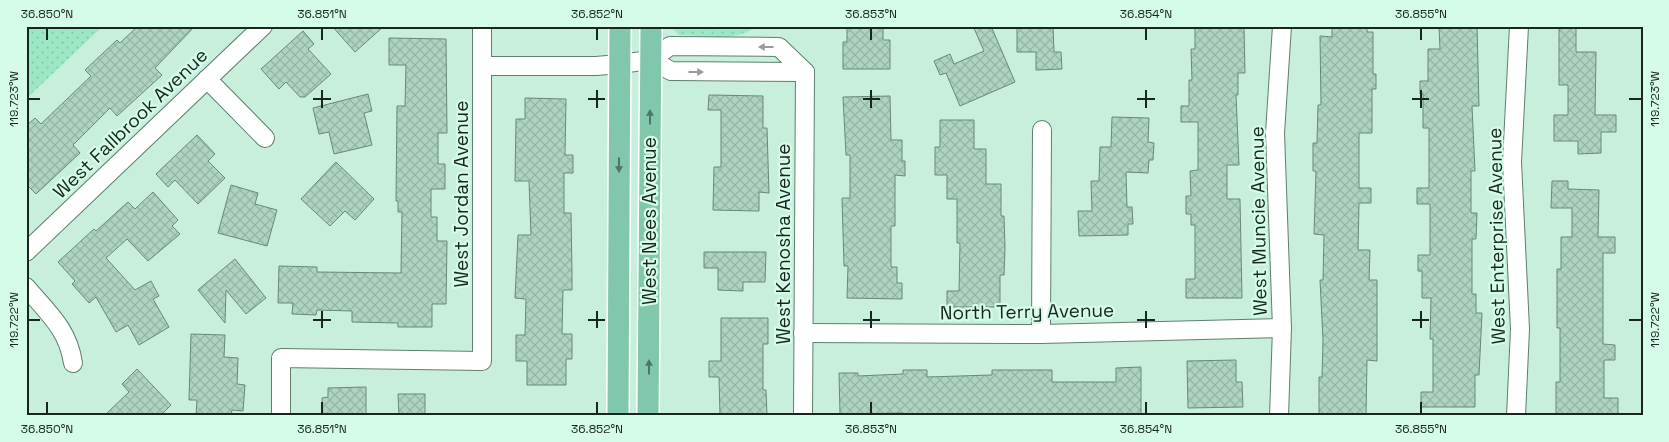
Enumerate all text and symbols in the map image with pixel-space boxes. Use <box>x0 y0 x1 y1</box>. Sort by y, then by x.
text: 36.850°N <box>21 6 73 22</box>
text: 36.851°N <box>297 6 347 22</box>
text: 36.852°N <box>571 6 623 22</box>
text: 36.853°N <box>845 6 897 22</box>
text: 36.854°N <box>1120 6 1172 22</box>
text: 36.855°N <box>1395 6 1447 22</box>
street label: West Fallbrook Avenue <box>48 43 213 204</box>
one-way arrow <box>758 43 774 51</box>
one-way arrow <box>689 68 705 76</box>
text: 119.723°W <box>6 70 22 127</box>
text: 119.723°W <box>1647 70 1663 127</box>
street label: West Jordan Avenue <box>449 101 474 287</box>
one-way arrow <box>646 109 654 125</box>
street label: West Muncie Avenue <box>1244 126 1273 316</box>
street label: West Enterprise Avenue <box>1482 127 1511 345</box>
street label: West Nees Avenue <box>637 137 662 305</box>
street label: West Kenosha Avenue <box>771 143 796 345</box>
one-way arrow <box>615 157 623 173</box>
text: 119.722°W <box>6 291 22 348</box>
text: 119.722°W <box>1647 291 1663 348</box>
street label: North Terry Avenue <box>940 297 1114 326</box>
one-way arrow <box>645 359 653 375</box>
text: 36.850°N <box>21 421 73 437</box>
text: 36.851°N <box>297 421 347 437</box>
text: 36.852°N <box>571 421 623 437</box>
text: 36.853°N <box>845 421 897 437</box>
text: 36.854°N <box>1120 421 1172 437</box>
text: 36.855°N <box>1395 421 1447 437</box>

